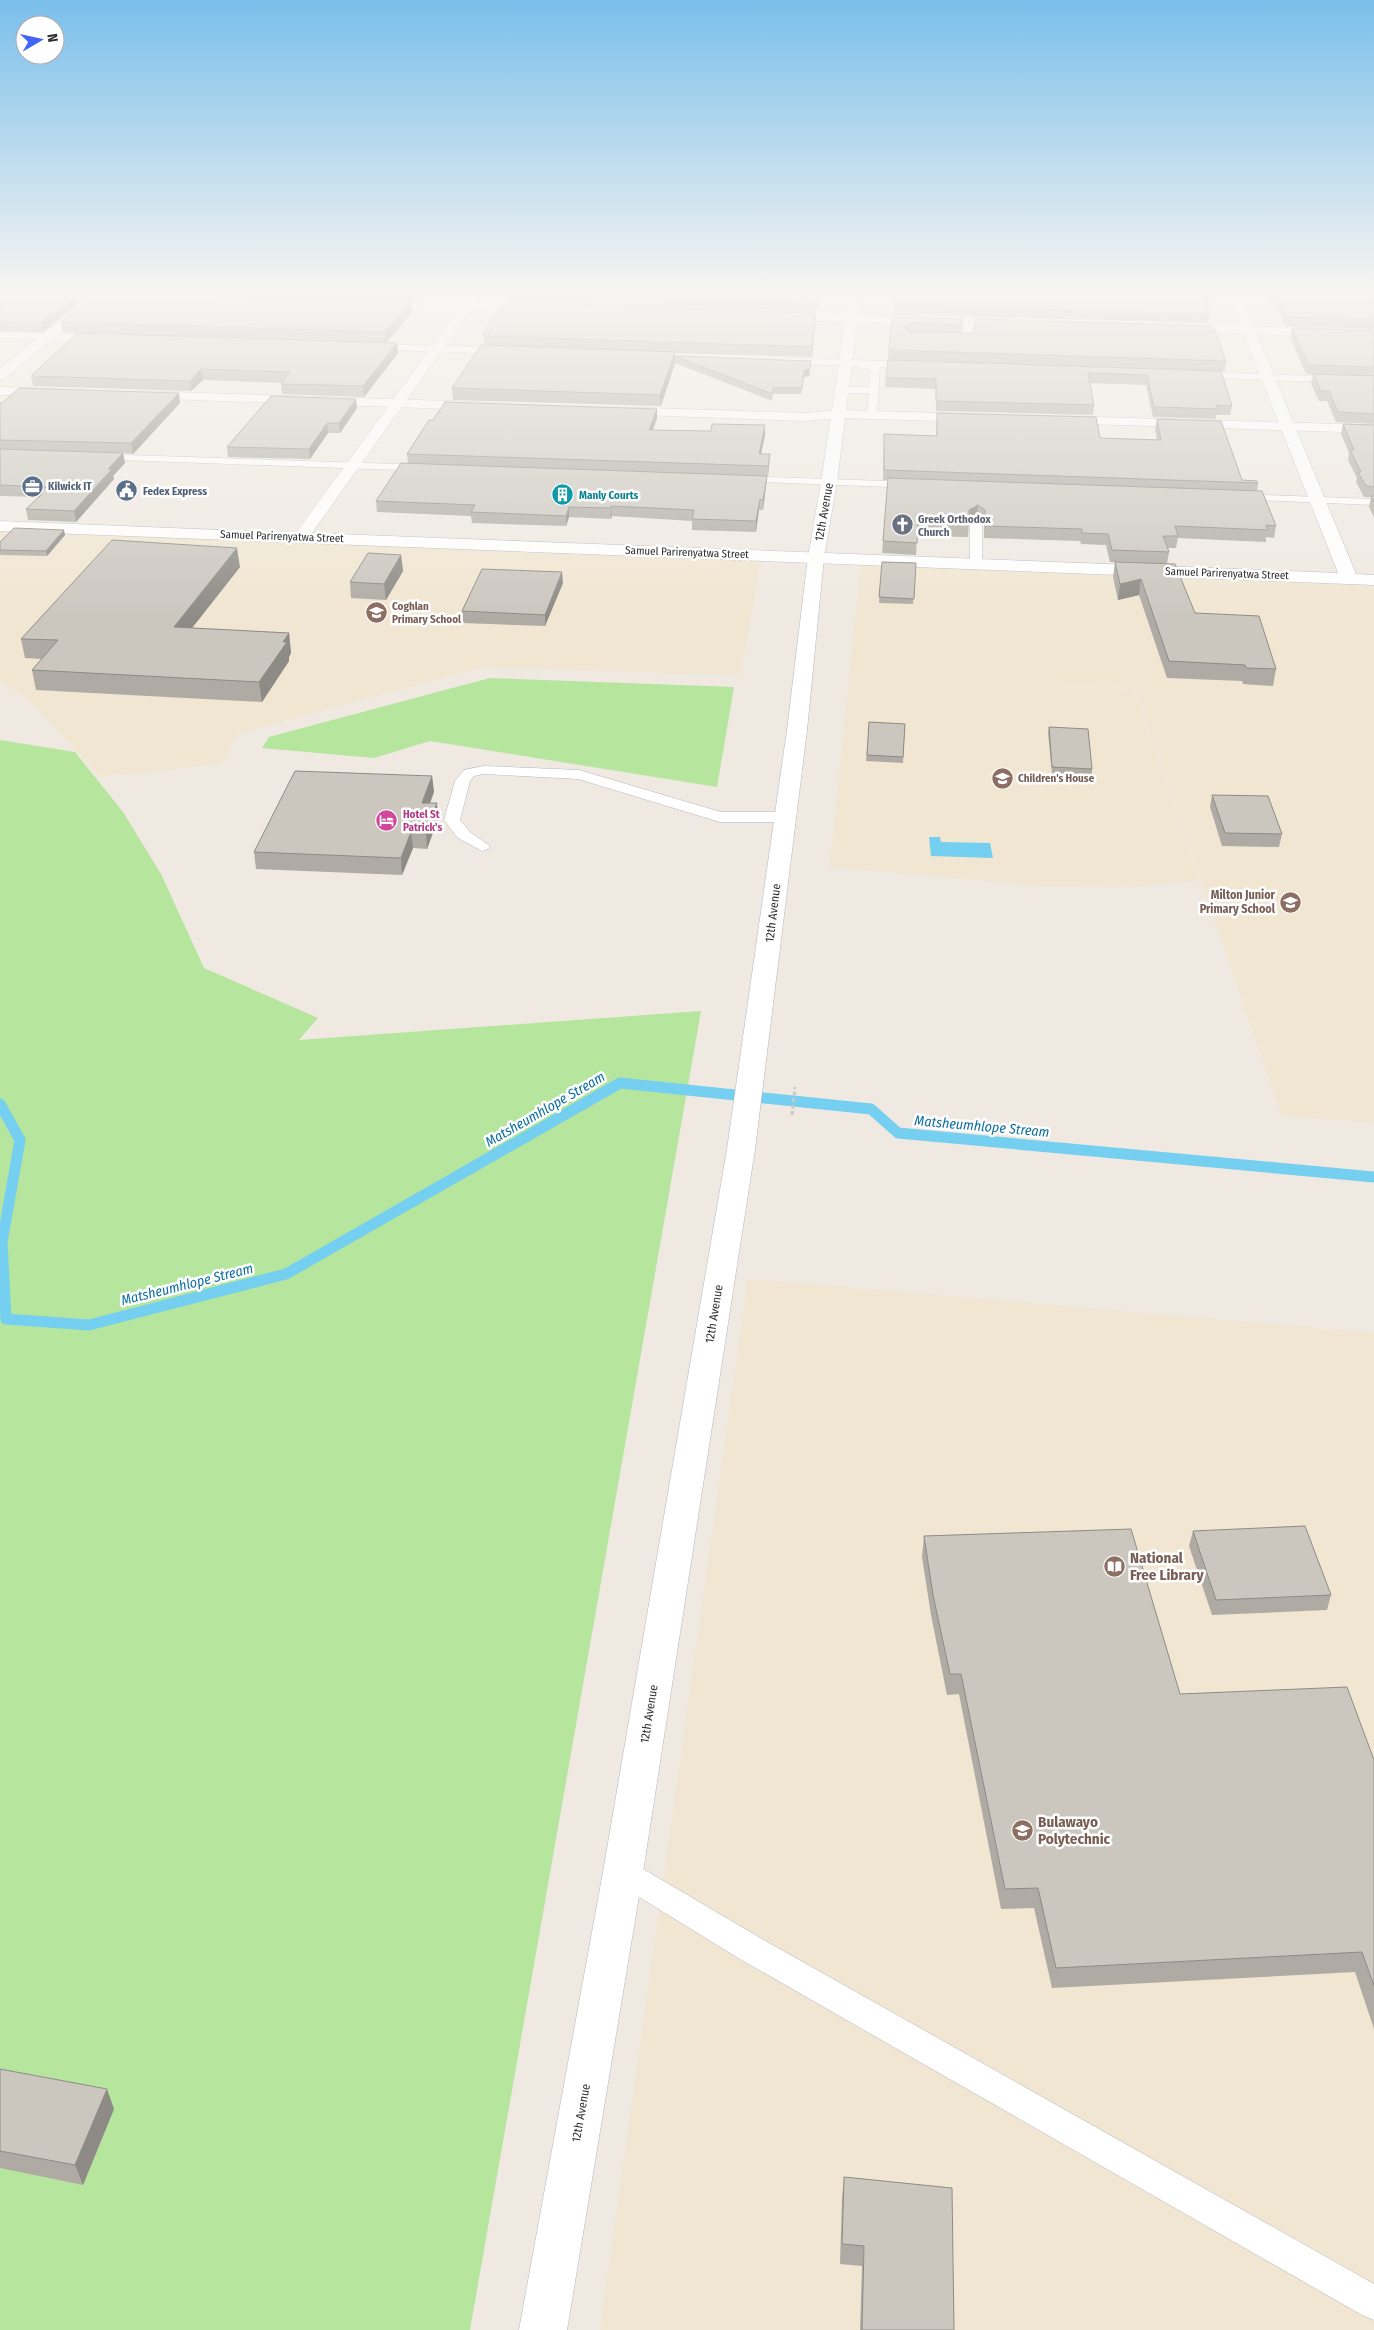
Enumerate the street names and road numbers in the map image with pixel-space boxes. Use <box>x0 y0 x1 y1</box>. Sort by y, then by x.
street label: 12th Avenue <box>812 482 836 542</box>
street label: Samuel Parirenyatwa Street <box>220 528 344 545</box>
street label: Samuel Parirenyatwa Street <box>625 544 749 561</box>
street label: Samuel Parirenyatwa Street <box>1165 565 1289 582</box>
street label: 12th Avenue <box>762 883 784 943</box>
street label: 12th Avenue <box>702 1284 726 1344</box>
street label: 12th Avenue <box>637 1684 661 1744</box>
street label: 12th Avenue <box>569 2083 593 2143</box>

